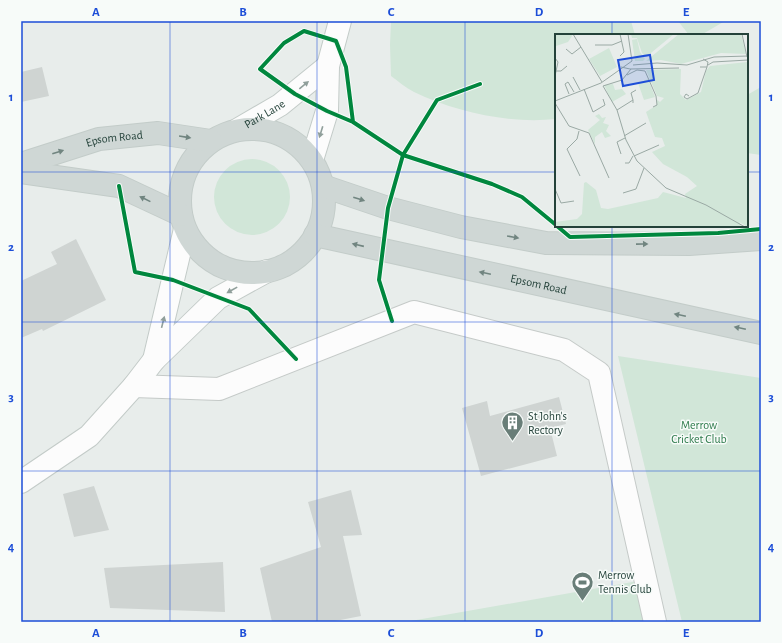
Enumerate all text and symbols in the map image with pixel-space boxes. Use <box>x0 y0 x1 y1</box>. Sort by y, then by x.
text: A <box>92 6 100 19</box>
text: B <box>239 6 247 19</box>
text: C <box>388 6 395 19</box>
text: D <box>535 6 544 19</box>
text: E <box>683 6 690 19</box>
inset map <box>555 34 748 227</box>
one-way arrow <box>299 81 310 90</box>
text: 1 <box>9 91 13 104</box>
text: 1 <box>769 91 773 104</box>
street label: Park Lane <box>242 97 287 130</box>
one-way arrow <box>317 126 323 138</box>
street label: Epsom Road <box>84 129 143 149</box>
one-way arrow <box>179 134 192 140</box>
one-way arrow <box>52 149 64 155</box>
one-way arrow <box>140 196 151 202</box>
one-way arrow <box>354 196 366 202</box>
one-way arrow <box>507 234 519 240</box>
text: 2 <box>8 241 14 254</box>
one-way arrow <box>636 241 649 247</box>
text: 2 <box>768 241 774 254</box>
one-way arrow <box>352 242 364 248</box>
one-way arrow <box>479 269 491 275</box>
street label: Epsom Road <box>509 272 568 296</box>
one-way arrow <box>227 287 238 293</box>
one-way arrow <box>674 312 686 318</box>
one-way arrow <box>160 316 166 328</box>
one-way arrow <box>733 325 746 331</box>
text: 3 <box>8 391 14 404</box>
text: 3 <box>768 391 774 404</box>
building icon: St John's Rectory <box>500 410 526 443</box>
place label: St John's Rectory <box>528 410 567 437</box>
park label: Merrow Cricket Club <box>671 419 727 445</box>
text: 4 <box>8 541 15 554</box>
text: 4 <box>768 541 775 554</box>
sports icon: Merrow Tennis Club <box>569 569 595 602</box>
place label: Merrow Tennis Club <box>598 569 652 595</box>
text: A <box>92 627 100 640</box>
text: B <box>239 627 247 640</box>
text: C <box>388 627 395 640</box>
text: D <box>535 627 544 640</box>
text: E <box>683 627 690 640</box>

